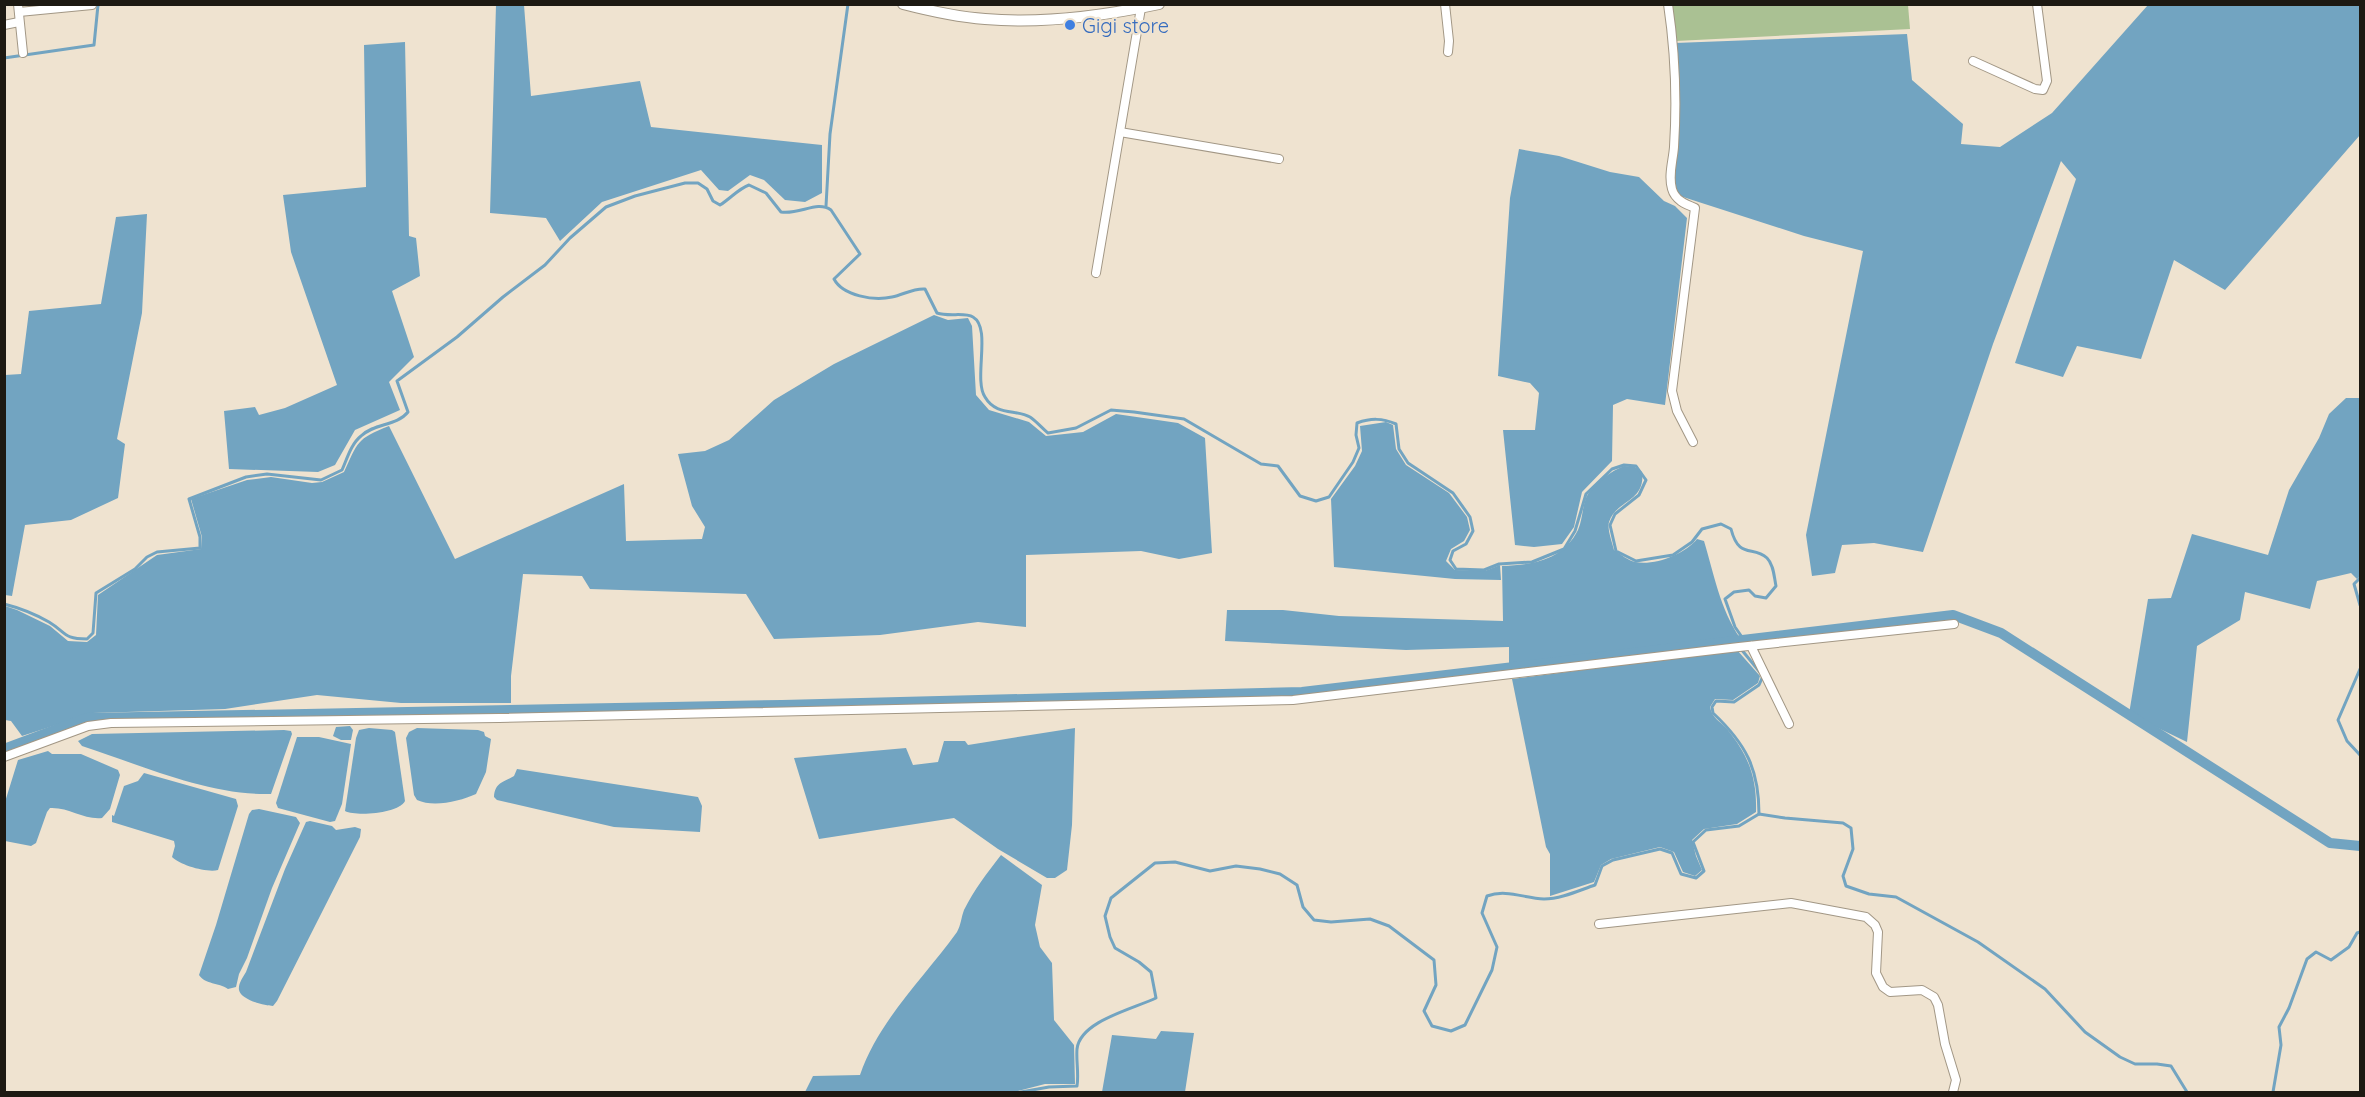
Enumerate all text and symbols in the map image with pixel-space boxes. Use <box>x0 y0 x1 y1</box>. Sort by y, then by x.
place label: Gigi store <box>1082 13 1169 38</box>
marker: Gigi store <box>1063 18 1077 32</box>

